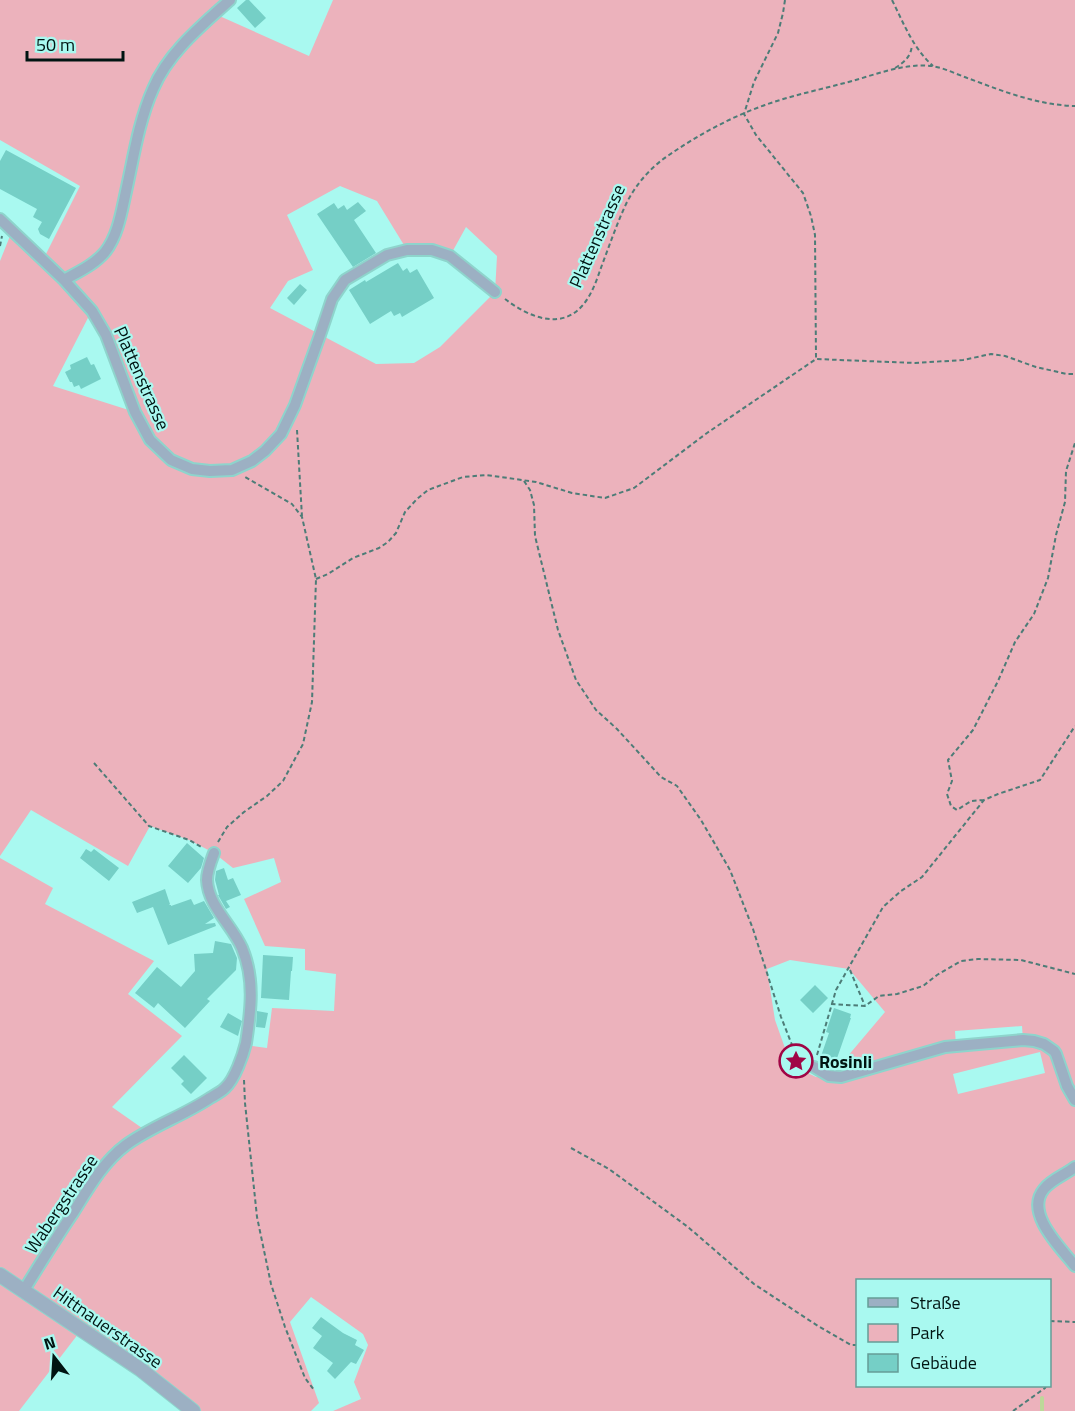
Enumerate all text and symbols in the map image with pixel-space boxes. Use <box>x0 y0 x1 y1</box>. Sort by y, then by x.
scale bar <box>27 24 123 62</box>
text: 50 m <box>36 31 75 58</box>
street label: Plattenstrasse <box>562 180 632 292</box>
street label: Plattenstrasse <box>107 322 177 434</box>
place icon: Rosinli <box>778 1043 814 1079</box>
place label: Rosinli <box>819 1048 872 1075</box>
street label: Wabergstrasse <box>18 1149 104 1259</box>
street label: Hittnauerstrasse <box>48 1279 168 1375</box>
legend <box>856 1279 1051 1387</box>
text: Straße <box>910 1289 961 1316</box>
text: Park <box>910 1319 945 1346</box>
north arrow <box>24 1327 84 1387</box>
text: N <box>41 1330 58 1356</box>
text: Gebäude <box>910 1349 977 1376</box>

